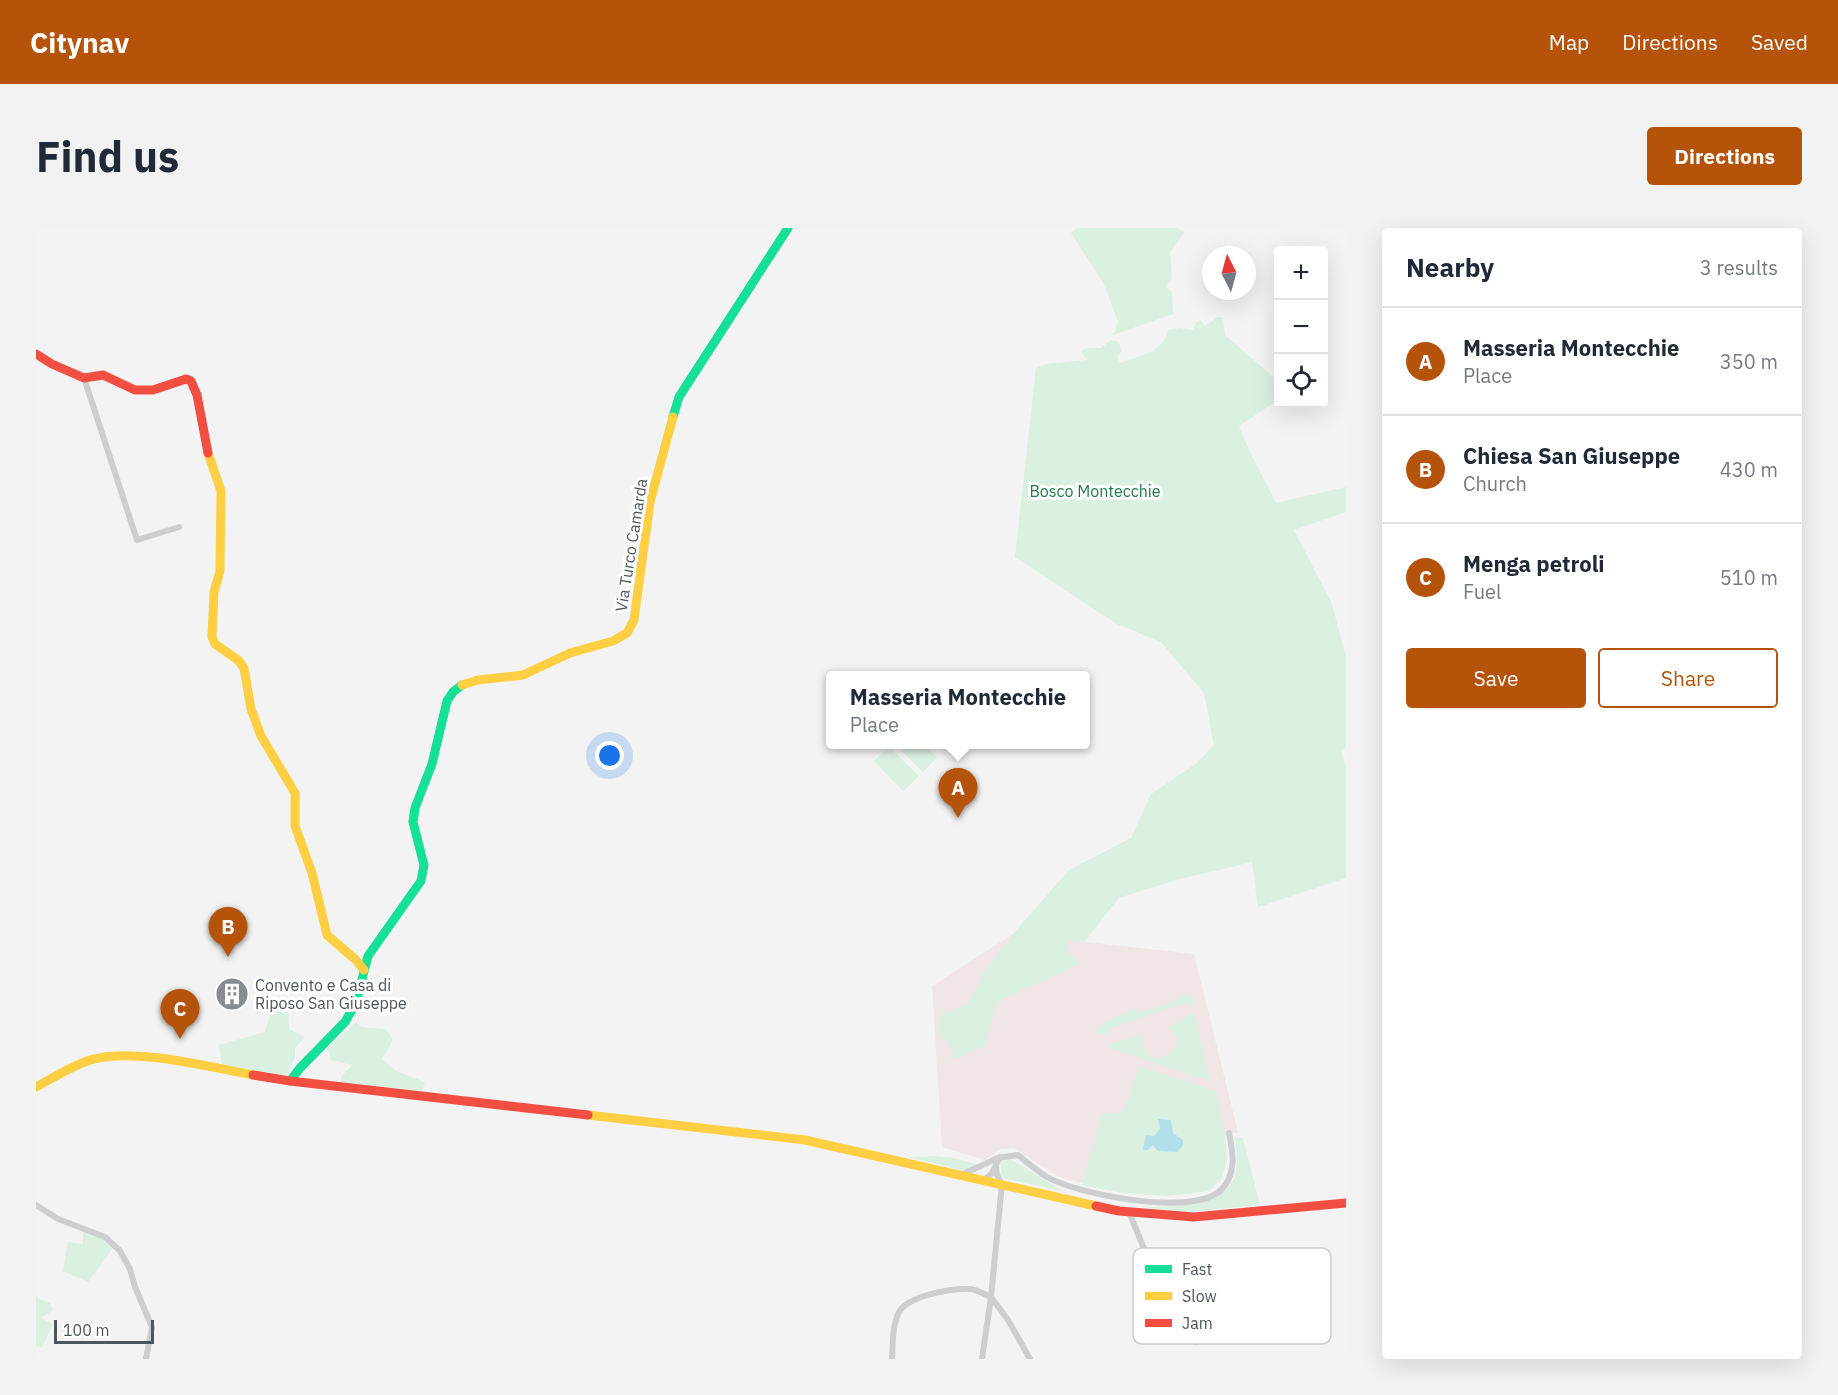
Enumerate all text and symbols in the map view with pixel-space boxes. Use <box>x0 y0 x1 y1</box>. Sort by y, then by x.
text: Citynav <box>30 24 129 61</box>
text: Map <box>1549 28 1589 56</box>
text: Directions <box>1622 28 1718 56</box>
text: Saved <box>1751 28 1808 56</box>
button: Directions <box>1647 127 1802 185</box>
text: Find us <box>36 129 179 184</box>
north arrow <box>1202 246 1256 300</box>
map controls <box>1274 246 1328 408</box>
button: + <box>1274 246 1328 300</box>
text: Nearby <box>1406 250 1494 284</box>
text: 3 results <box>1700 254 1778 281</box>
button: − <box>1274 300 1328 354</box>
text: Masseria Montecchie <box>1463 333 1679 362</box>
text: A <box>1419 348 1432 375</box>
text: 350 m <box>1720 348 1778 375</box>
button: locate <box>1274 354 1328 408</box>
text: Place <box>1463 362 1512 389</box>
text: Chiesa San Giuseppe <box>1463 441 1680 470</box>
text: B <box>1419 456 1432 483</box>
text: 430 m <box>1720 456 1778 483</box>
text: Church <box>1463 470 1527 497</box>
street label: Via Turco Camarda <box>611 477 651 613</box>
park label: Bosco Montecchie <box>1029 481 1161 501</box>
text: Menga petroli <box>1463 549 1605 578</box>
text: C <box>1419 564 1432 591</box>
text: 510 m <box>1720 564 1778 591</box>
text: Fuel <box>1463 578 1501 605</box>
button: Save <box>1406 648 1586 708</box>
button: Share <box>1598 648 1778 708</box>
popup <box>826 671 1090 749</box>
text: Masseria Montecchie <box>850 682 1066 711</box>
text: Place <box>850 711 899 738</box>
your location <box>595 741 624 770</box>
pin: A <box>938 768 978 818</box>
pin: B <box>208 908 248 957</box>
place label: Convento e Casa di Riposo San Giuseppe <box>255 975 407 1013</box>
building icon: Convento e Casa di Riposo San Giuseppe <box>214 976 250 1012</box>
pin: C <box>160 990 200 1039</box>
legend <box>1133 1248 1331 1344</box>
text: Fast <box>1182 1259 1212 1279</box>
text: Slow <box>1182 1286 1217 1306</box>
text: Jam <box>1182 1313 1213 1333</box>
scale bar <box>54 1317 154 1344</box>
text: 100 m <box>63 1320 110 1340</box>

